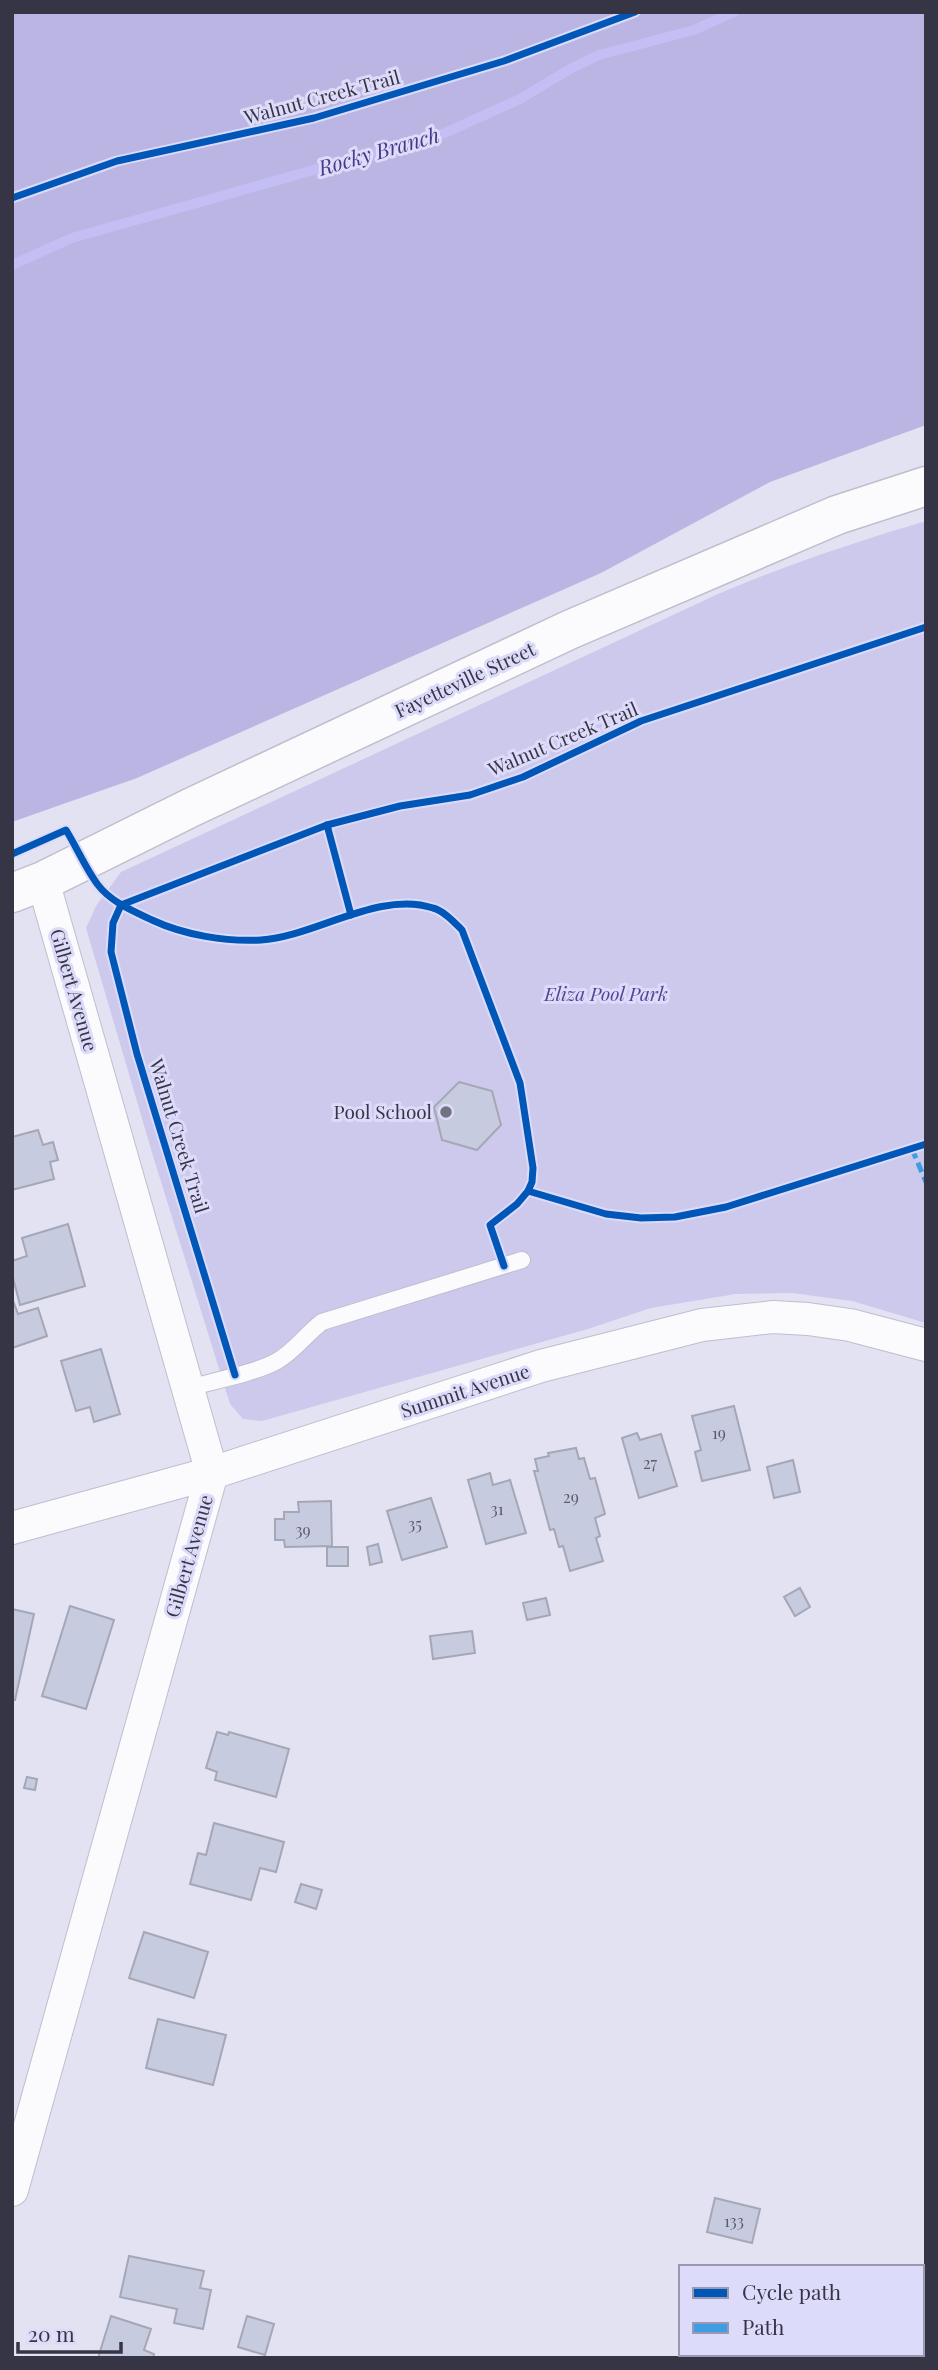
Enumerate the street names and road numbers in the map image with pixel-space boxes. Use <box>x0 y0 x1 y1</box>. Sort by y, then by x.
street label: Walnut Creek Trail <box>240 63 403 130</box>
street label: Fayetteville Street <box>390 635 539 723</box>
street label: Walnut Creek Trail <box>483 695 642 782</box>
street label: Gilbert Avenue <box>45 925 105 1054</box>
street label: Walnut Creek Trail <box>144 1054 216 1217</box>
street label: Summit Avenue <box>397 1357 532 1423</box>
street label: Gilbert Avenue <box>158 1491 218 1620</box>

